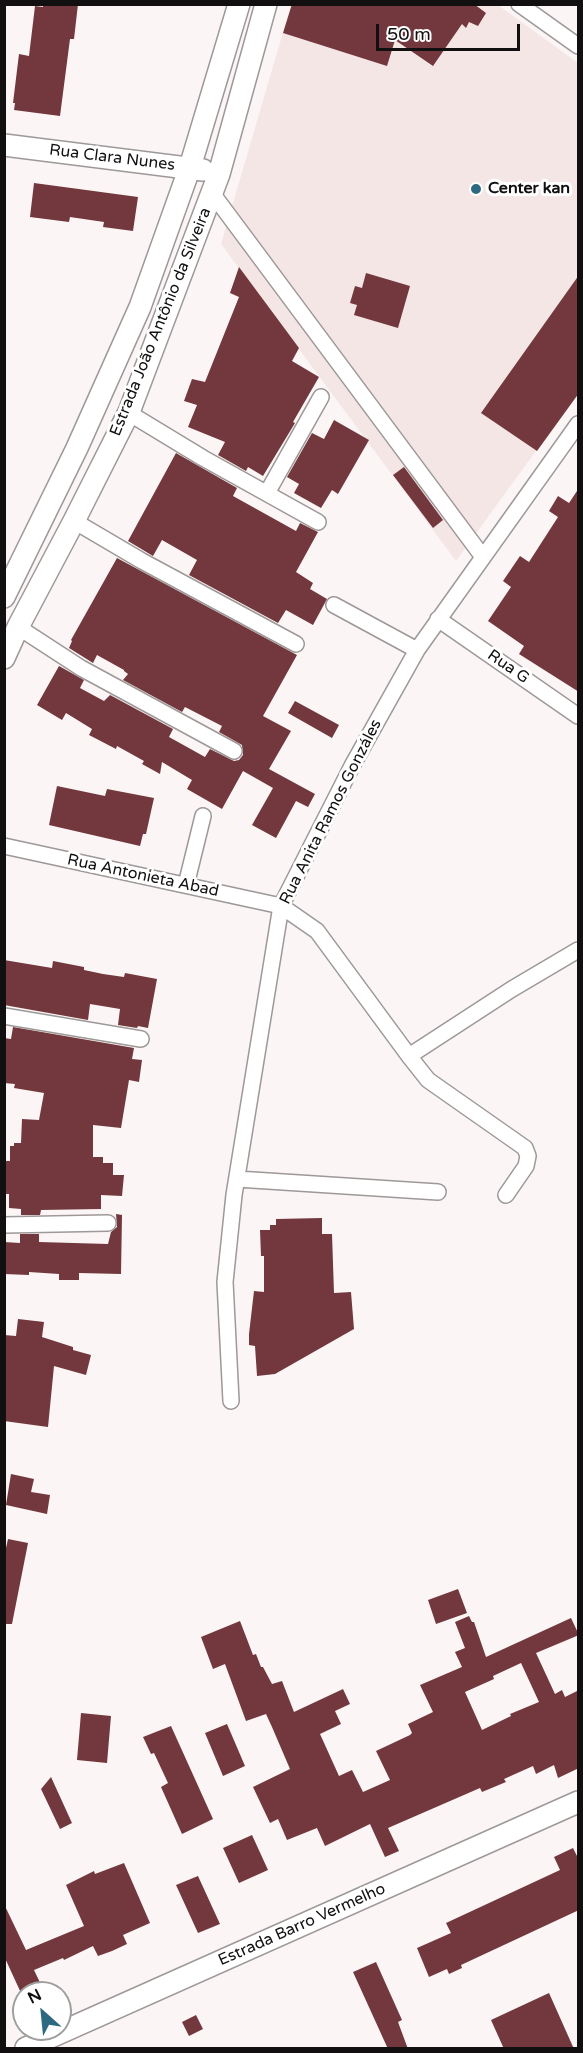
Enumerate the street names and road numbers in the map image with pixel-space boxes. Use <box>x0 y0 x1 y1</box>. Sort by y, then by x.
street label: Rua Clara Nunes <box>48 141 176 175</box>
street label: Estrada João Antônio da Silveira <box>106 205 216 439</box>
street label: Rua G <box>483 646 533 688</box>
street label: Rua Anita Ramos Gonzáles <box>276 716 386 908</box>
street label: Rua Antonieta Abad <box>65 851 221 901</box>
street label: Estrada Barro Vermelho <box>216 1879 388 1971</box>

